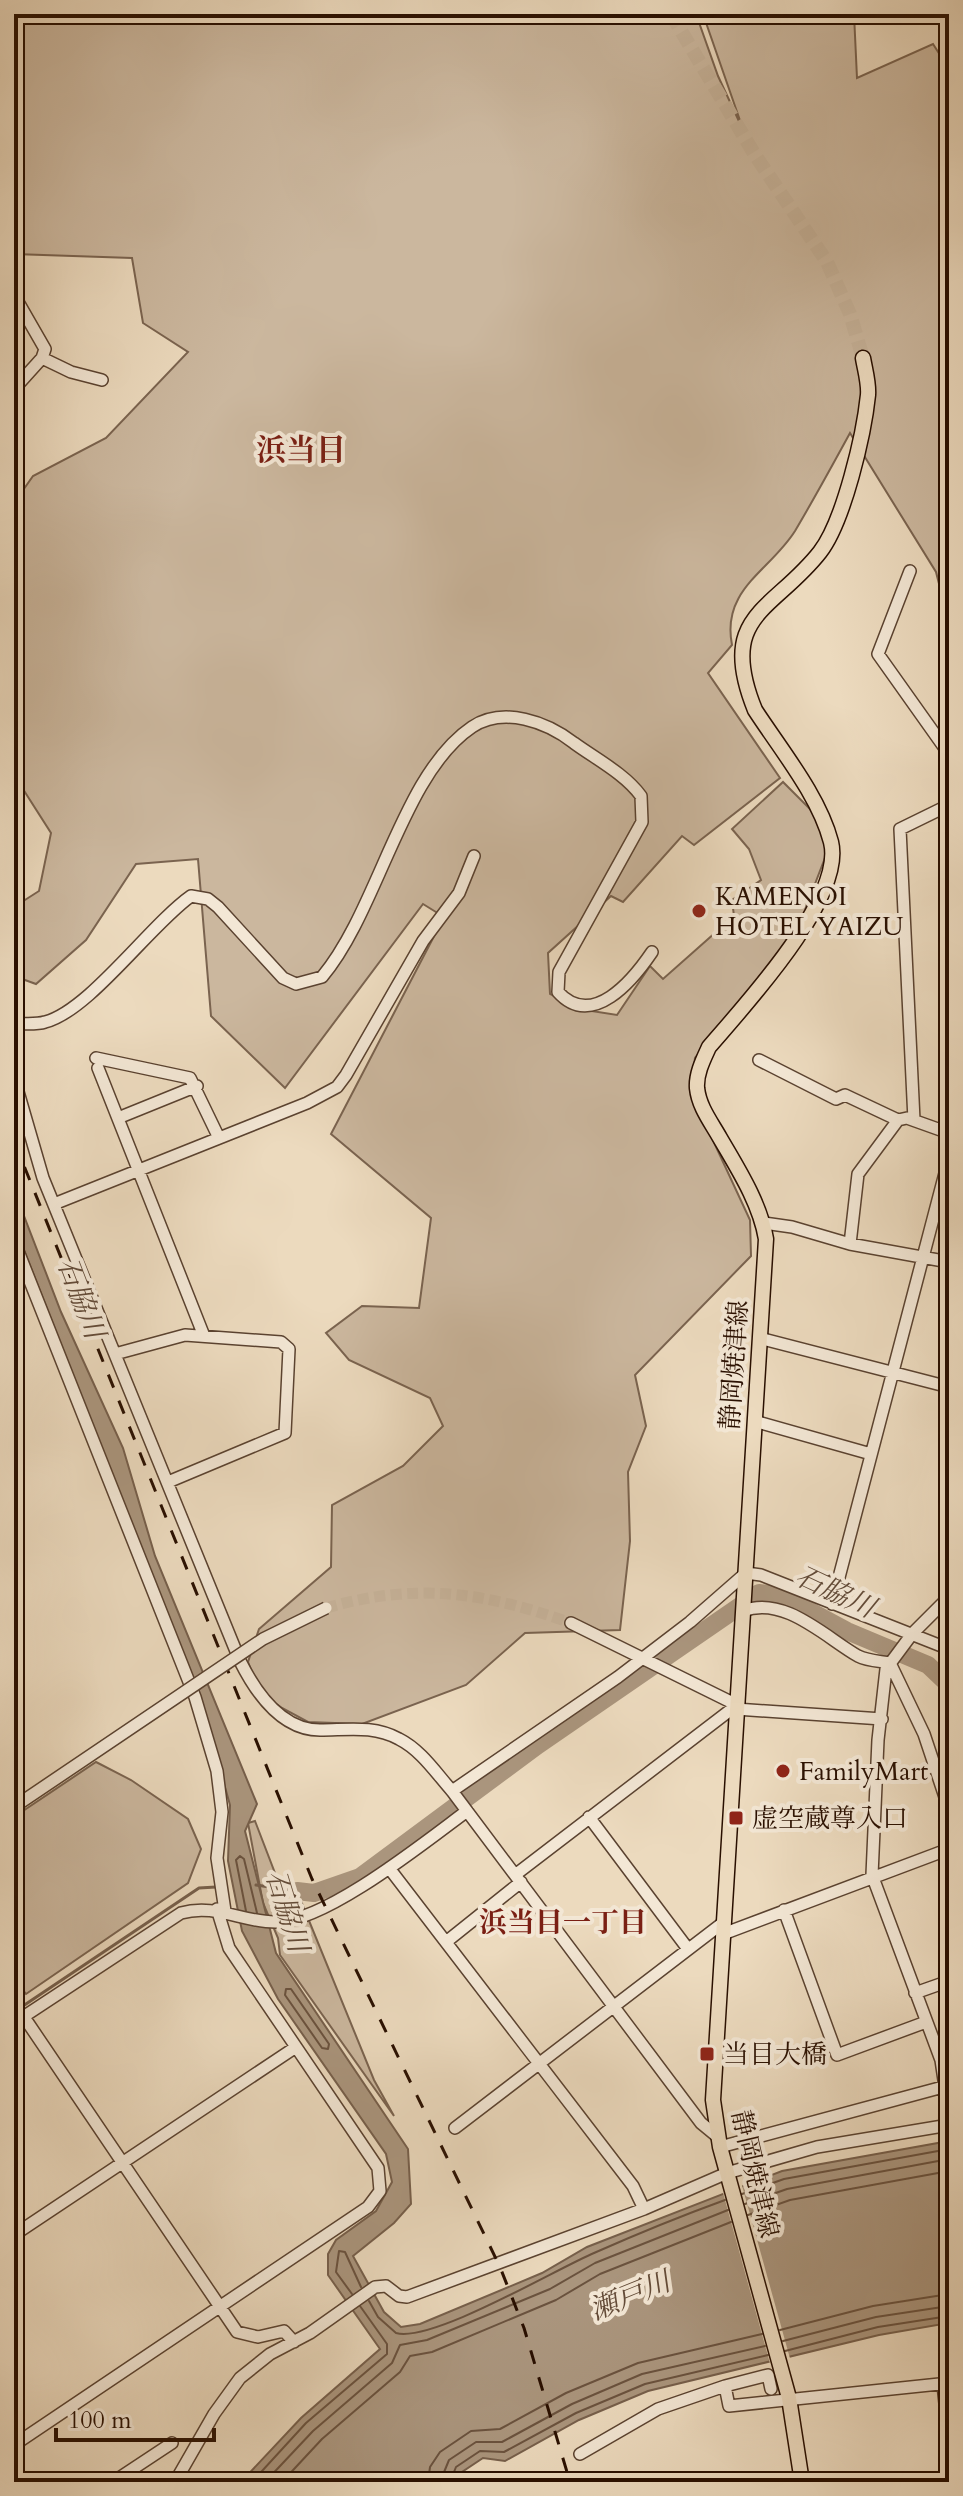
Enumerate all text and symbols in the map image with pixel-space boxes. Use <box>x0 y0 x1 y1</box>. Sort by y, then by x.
district label: 浜当目 <box>256 430 346 471</box>
place label: KAMENOI HOTEL YAIZU <box>715 879 904 944</box>
marker: KAMENOI HOTEL YAIZU <box>690 902 708 920</box>
water label: 石脇川 <box>48 1252 115 1347</box>
street label: 静岡焼津線 <box>712 1299 756 1431</box>
water label: 石脇川 <box>789 1557 884 1628</box>
place label: FamilyMart <box>799 1754 928 1789</box>
marker: FamilyMart <box>774 1762 792 1780</box>
place label: 虚空蔵尊入口 <box>752 1801 908 1836</box>
marker: 虚空蔵尊入口 <box>727 1809 745 1827</box>
water label: 石脇川 <box>257 1865 318 1960</box>
district label: 浜当目一丁目 <box>479 1904 647 1942</box>
place label: 当目大橋 <box>723 2037 827 2072</box>
marker: 当目大橋 <box>698 2045 716 2063</box>
street label: 静岡焼津線 <box>723 2107 787 2241</box>
water label: 瀬戸川 <box>584 2262 679 2329</box>
scale bar <box>56 2392 214 2442</box>
text: 100 m <box>68 2404 132 2437</box>

